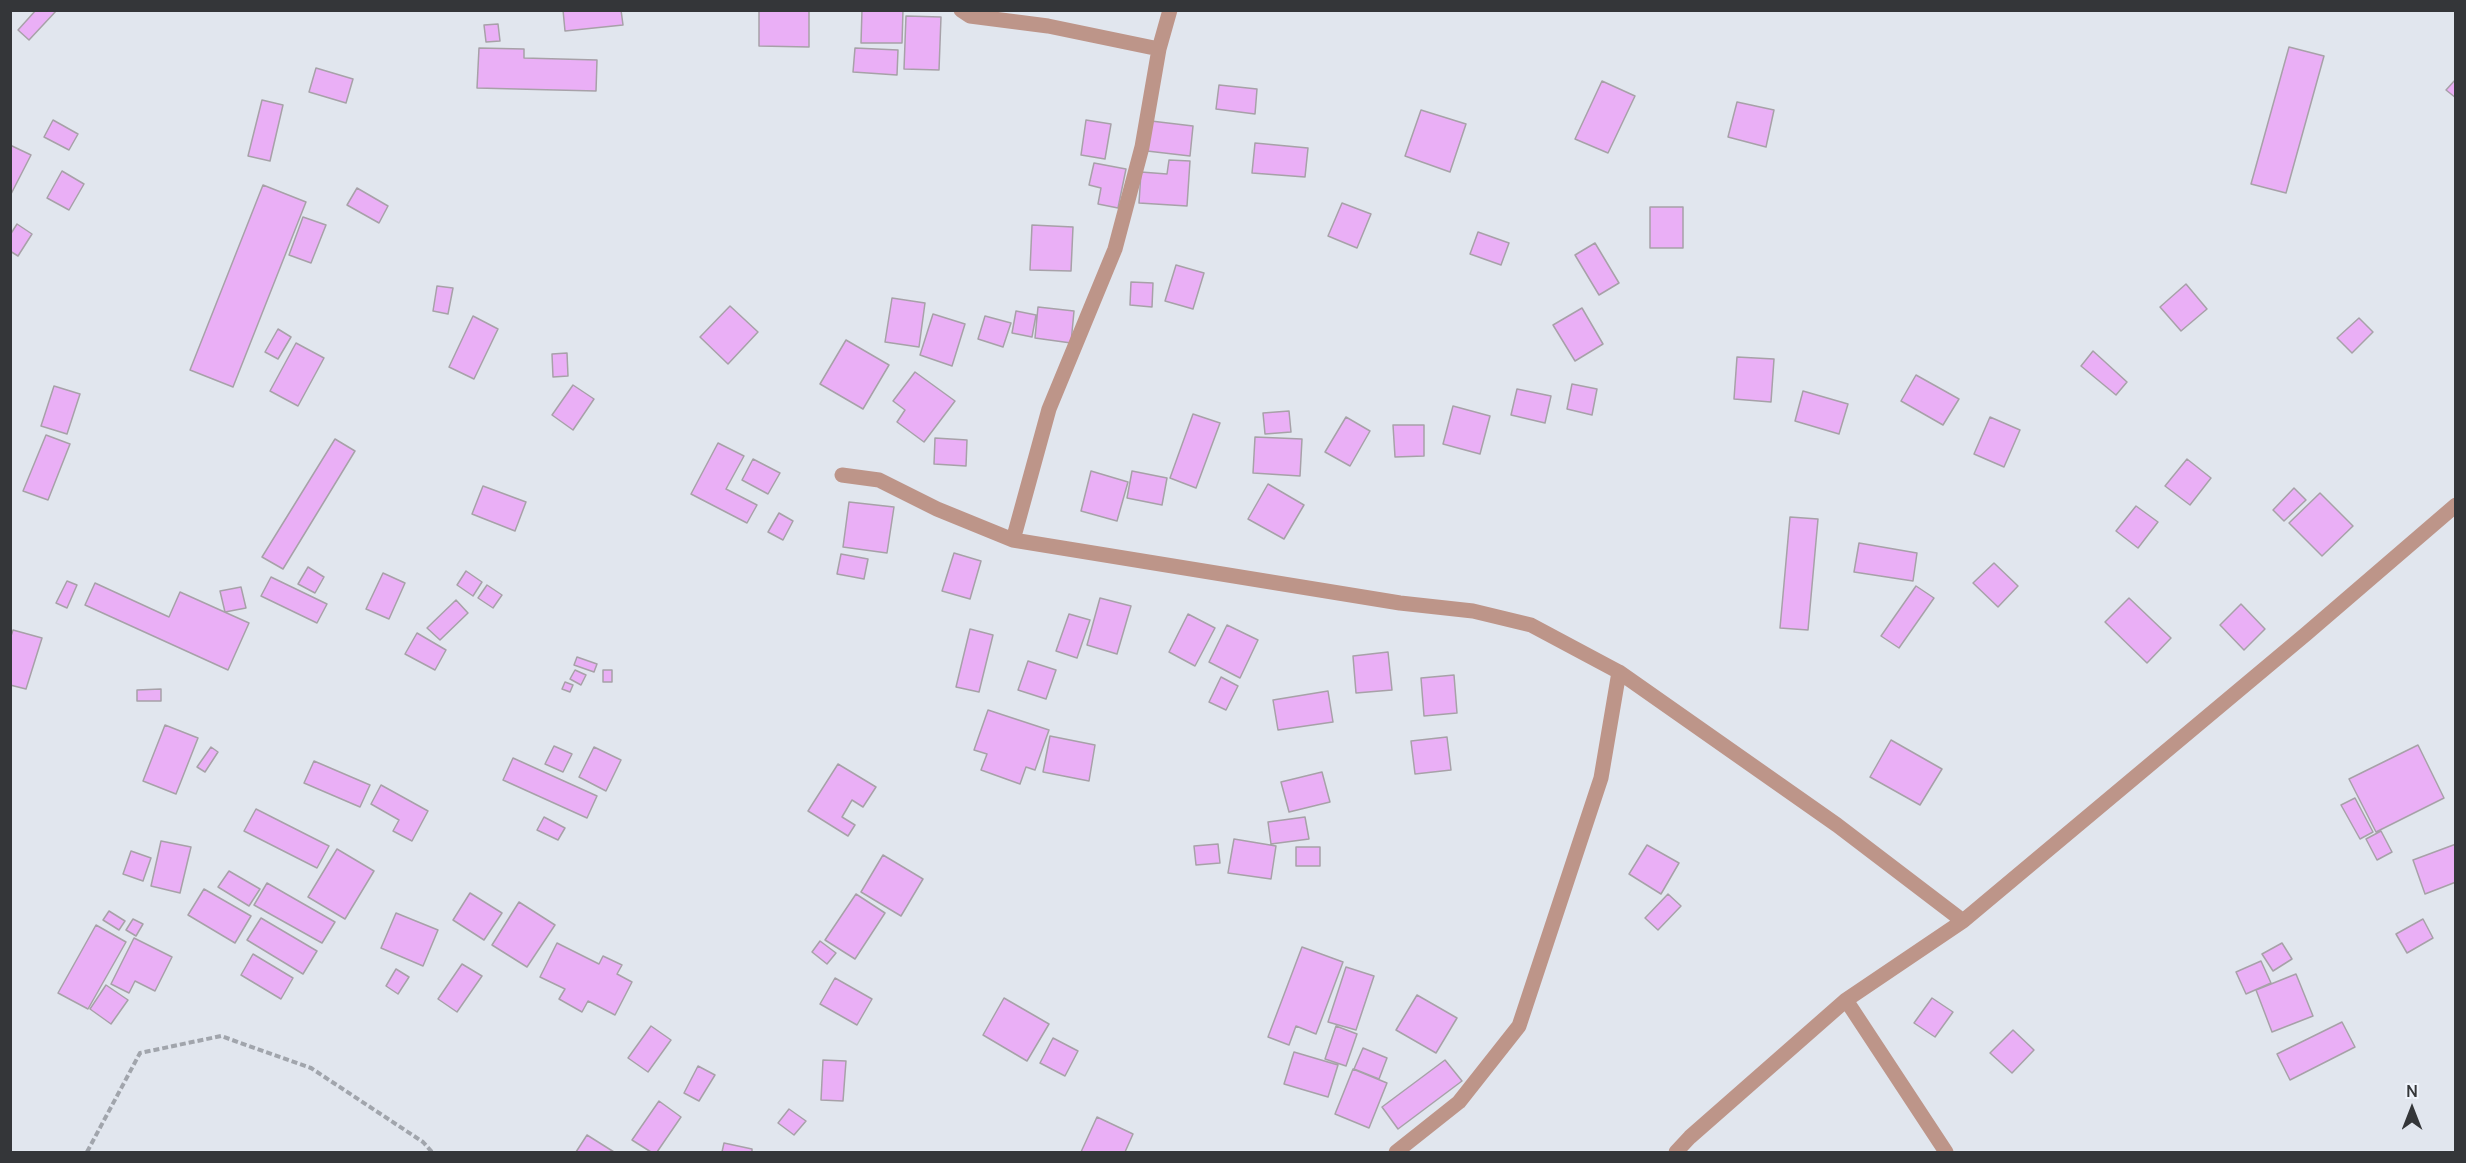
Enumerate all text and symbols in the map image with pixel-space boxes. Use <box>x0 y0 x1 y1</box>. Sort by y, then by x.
north arrow <box>2382 1079 2442 1139</box>
text: N <box>2406 1080 2418 1102</box>

